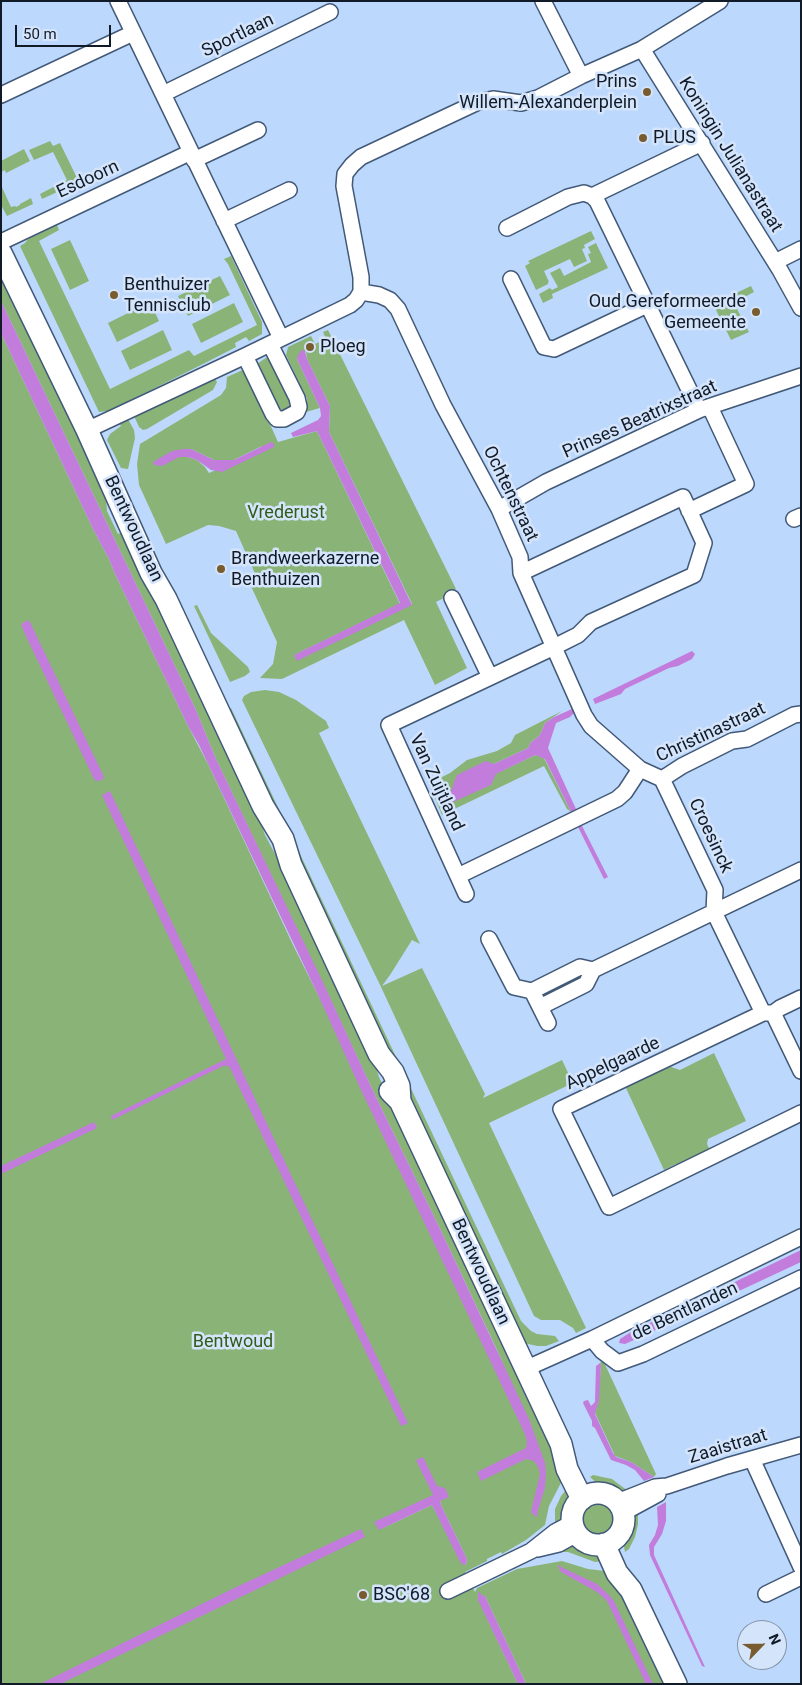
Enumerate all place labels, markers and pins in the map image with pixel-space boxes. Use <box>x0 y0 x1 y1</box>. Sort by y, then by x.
place label: Prins Willem-Alexanderplein <box>459 71 637 114</box>
marker: Prins Willem-Alexanderplein <box>641 86 653 98</box>
place label: PLUS <box>653 127 696 149</box>
marker: PLUS <box>637 132 649 144</box>
place label: Benthuizer Tennisclub <box>124 274 211 316</box>
marker: Benthuizer Tennisclub <box>108 289 120 301</box>
place label: Oud Gereformeerde Gemeente <box>589 291 746 334</box>
marker: Oud Gereformeerde Gemeente <box>750 306 762 318</box>
place label: Ploeg <box>320 336 366 358</box>
marker: Ploeg <box>304 341 316 353</box>
place label: Brandweerkazerne Benthuizen <box>231 548 379 590</box>
marker: Brandweerkazerne Benthuizen <box>215 563 227 575</box>
place label: BSC'68 <box>373 1584 430 1606</box>
marker: BSC'68 <box>357 1589 369 1601</box>

